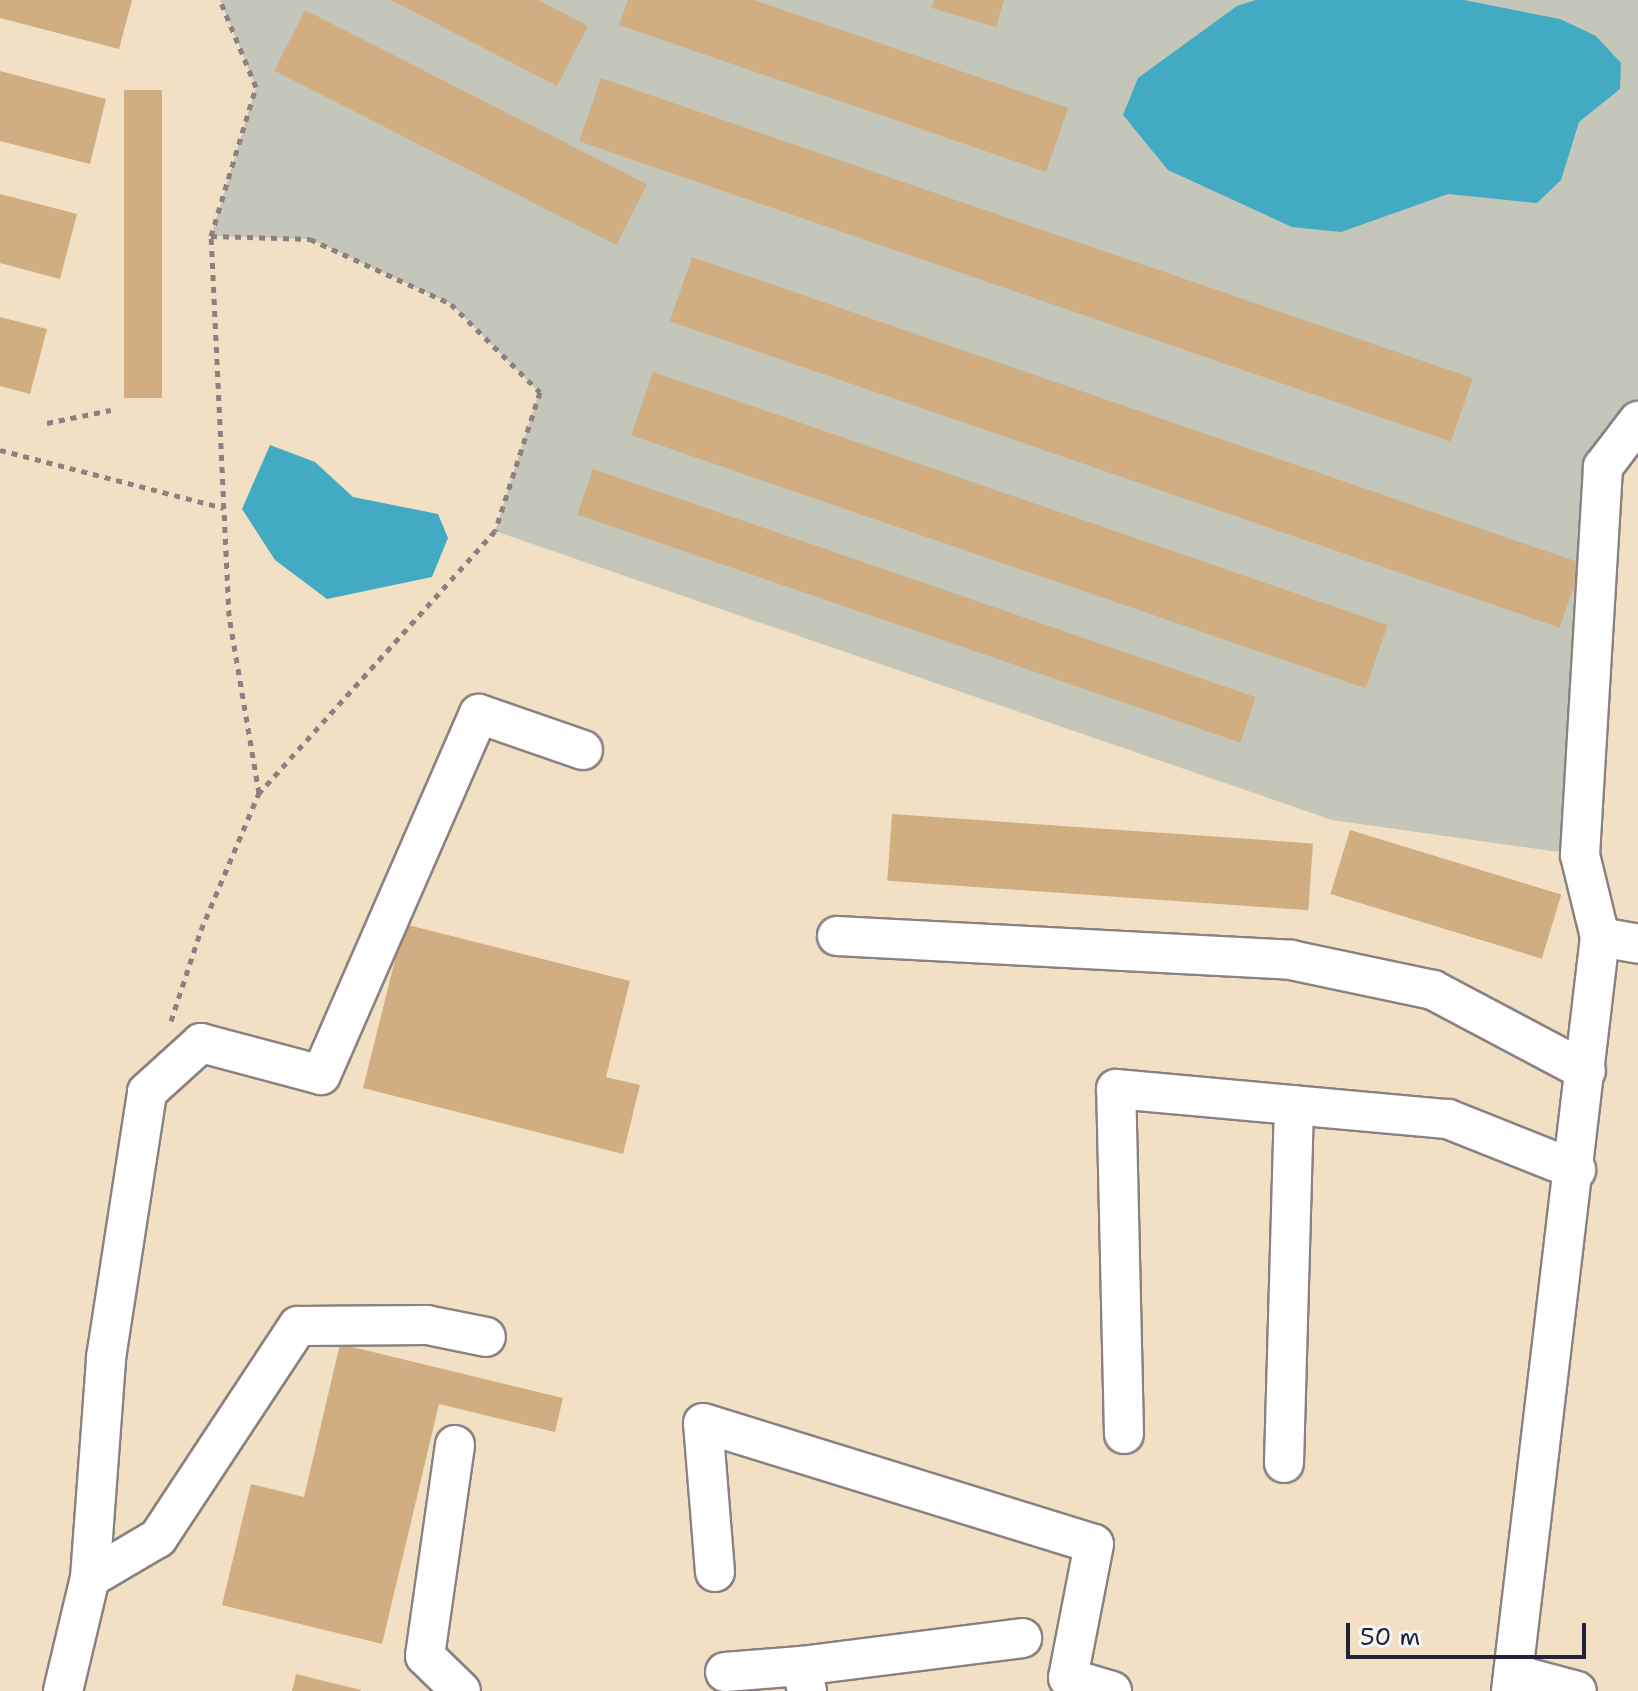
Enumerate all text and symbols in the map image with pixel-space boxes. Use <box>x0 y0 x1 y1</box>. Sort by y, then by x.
scale bar <box>1350 1607 1590 1657</box>
text: 50 m <box>1360 1621 1420 1653</box>

